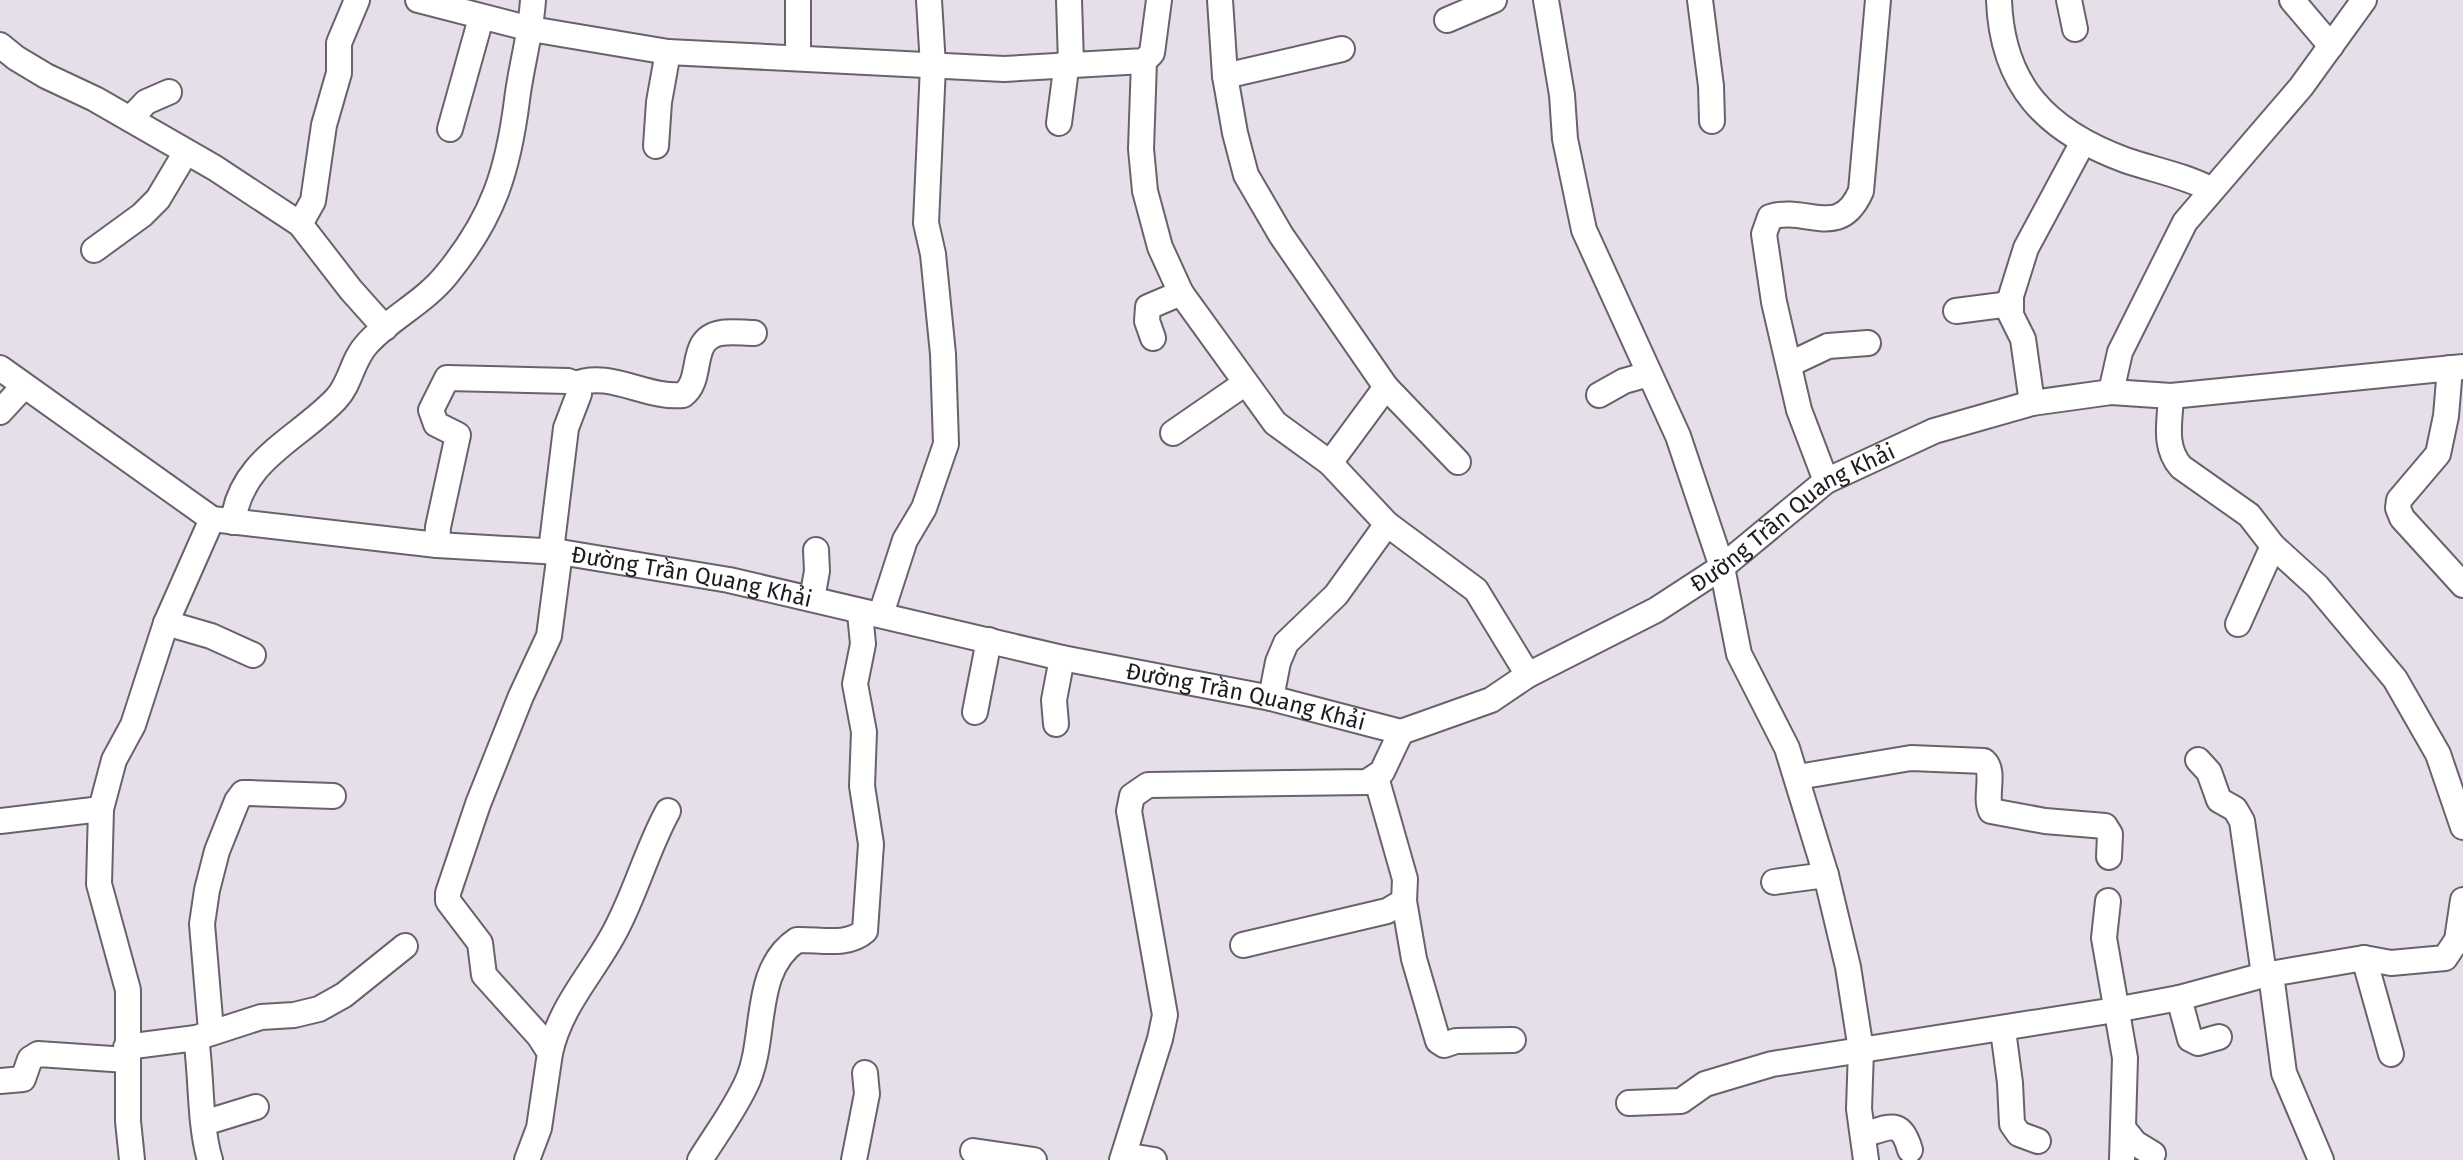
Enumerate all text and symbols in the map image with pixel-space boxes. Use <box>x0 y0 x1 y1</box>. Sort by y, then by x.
street label: Đường Trần Quang Khải <box>1685 437 1899 598</box>
street label: Đường Trần Quang Khải <box>569 540 815 613</box>
street label: Đường Trần Quang Khải <box>1124 657 1369 736</box>

